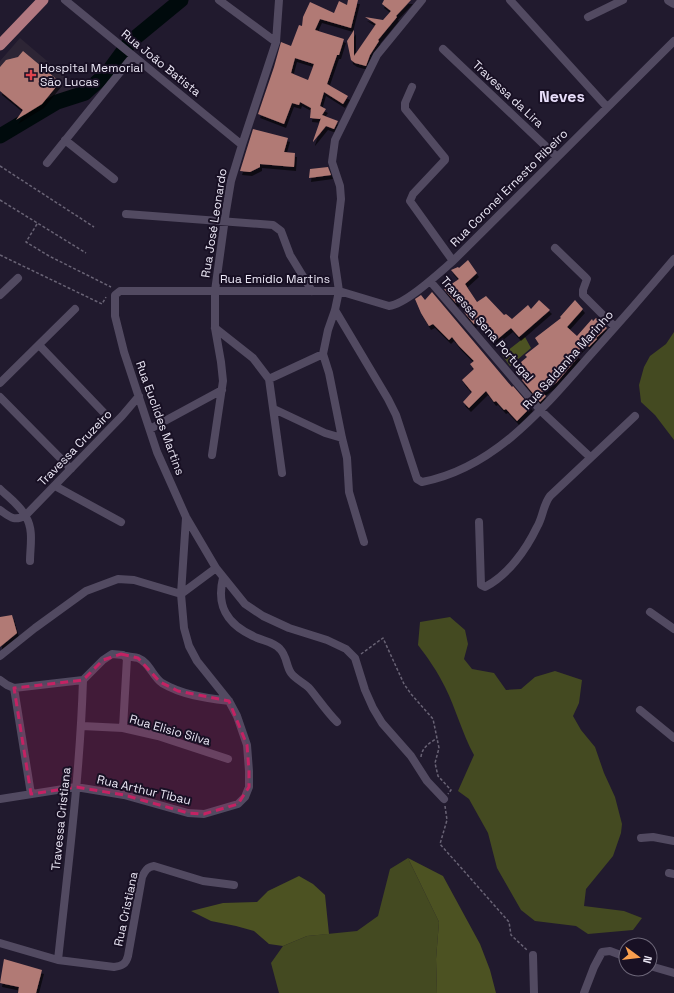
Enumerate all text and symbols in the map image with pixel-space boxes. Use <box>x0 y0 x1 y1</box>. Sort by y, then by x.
street label: Rua João Batista <box>118 26 204 100</box>
street label: Travessa da Lira <box>469 57 547 131</box>
place label: Hospital Memorial São Lucas <box>40 60 143 90</box>
marker: Hospital Memorial São Lucas <box>25 69 37 81</box>
district label: Neves <box>539 86 585 107</box>
street label: Rua Coronel Ernesto Ribeiro <box>447 126 571 250</box>
street label: Rua José Leonardo <box>197 167 231 279</box>
street label: Rua Emídio Martins <box>220 271 330 287</box>
street label: Travessa Sena Portugal <box>437 273 537 385</box>
street label: Rua Saldanha Marinho <box>519 307 617 413</box>
street label: Rua Euclides Martins <box>132 359 188 477</box>
street label: Travessa Cruzeiro <box>34 406 116 490</box>
street label: Rua Elisio Silva <box>128 711 213 749</box>
street label: Travessa Cristiana <box>48 766 74 872</box>
street label: Rua Arthur Tibau <box>95 771 193 809</box>
street label: Rua Cristiana <box>110 870 142 948</box>
north arrow <box>618 937 658 977</box>
text: N <box>640 954 655 965</box>

